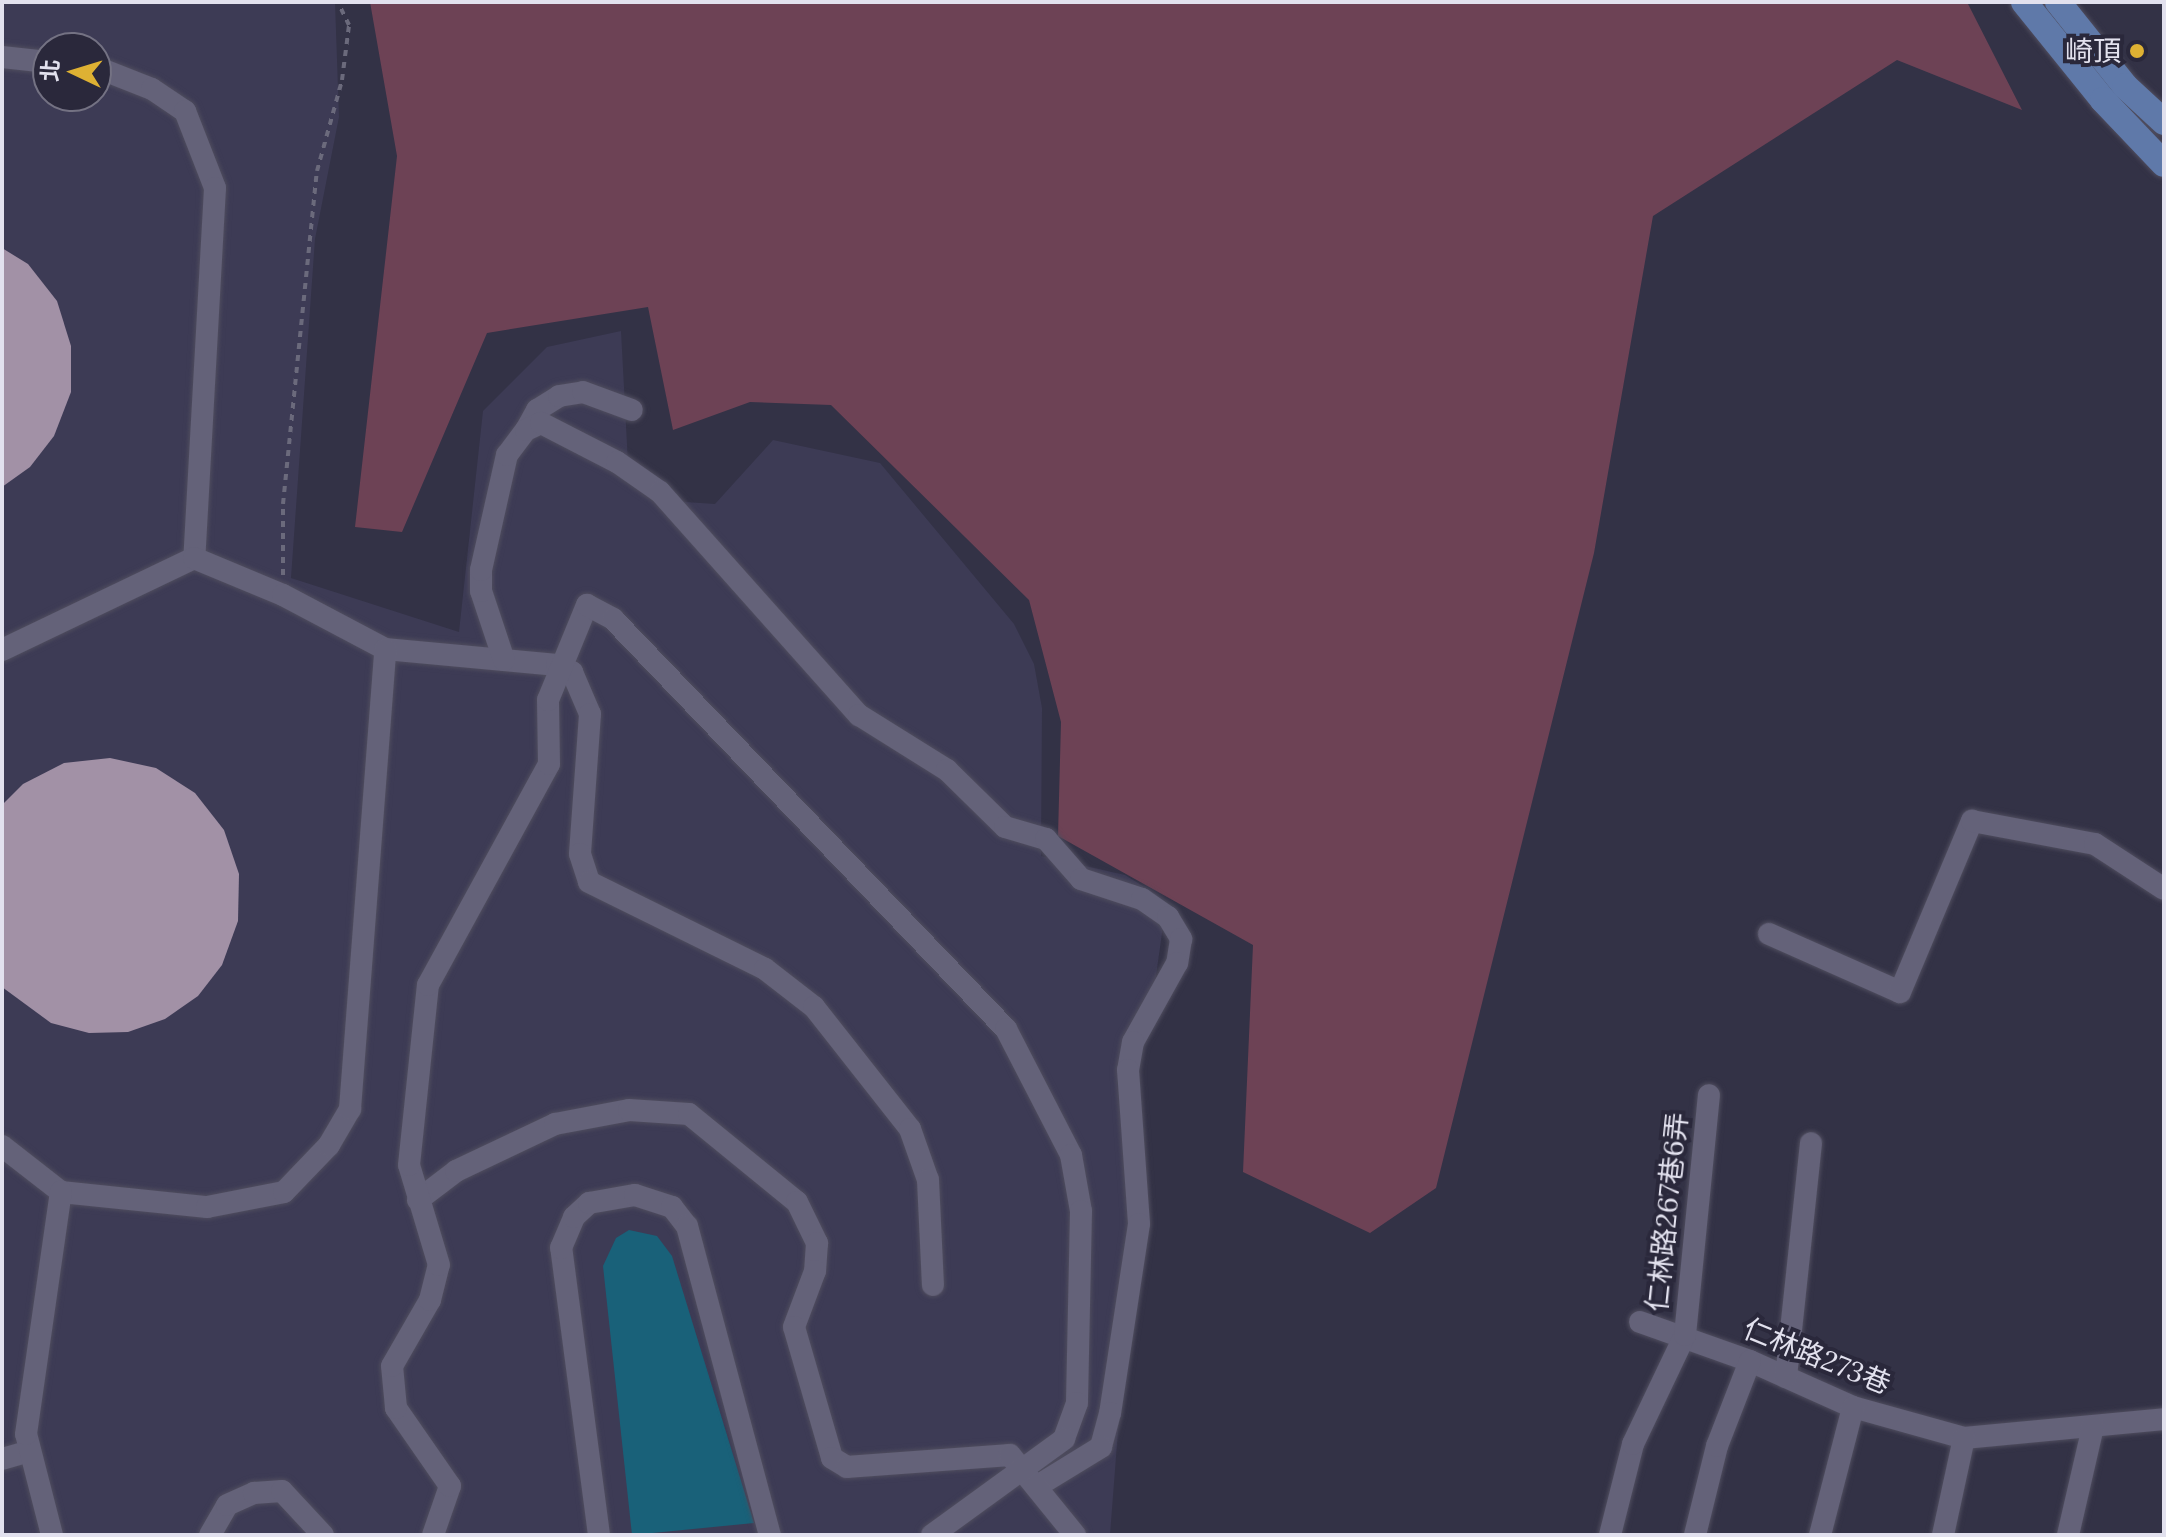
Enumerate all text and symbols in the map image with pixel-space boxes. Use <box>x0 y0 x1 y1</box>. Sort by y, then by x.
north arrow <box>32 32 112 112</box>
place label: 崎頂 <box>2065 34 2121 68</box>
marker: 崎頂 <box>2128 42 2146 60</box>
text: 北 <box>35 59 65 82</box>
street label: 仁林路267巷6弄 <box>1640 1111 1694 1313</box>
street label: 仁林路273巷 <box>1739 1311 1895 1401</box>

